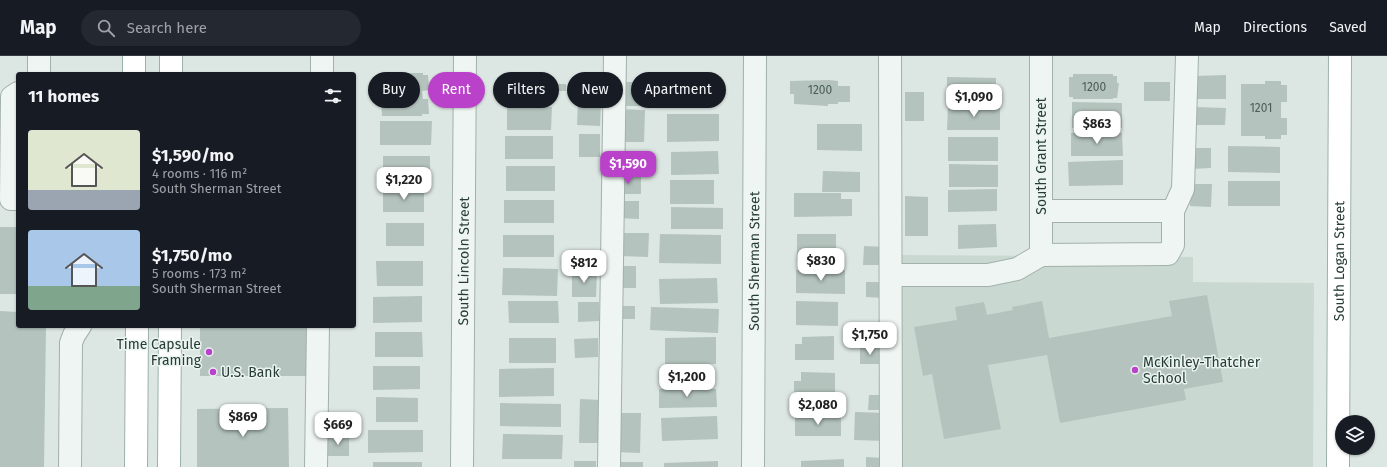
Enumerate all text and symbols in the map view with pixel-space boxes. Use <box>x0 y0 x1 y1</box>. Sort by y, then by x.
search box <box>81 10 361 46</box>
text: Map <box>20 16 57 39</box>
icon: search <box>95 17 117 39</box>
text: Search here <box>127 19 207 37</box>
text: Map <box>1194 19 1221 36</box>
text: Directions <box>1243 19 1307 36</box>
text: Saved <box>1329 19 1367 36</box>
chip: Buy <box>368 72 420 108</box>
chip: Rent <box>428 72 485 108</box>
chip: Filters <box>493 72 559 108</box>
chip: New <box>567 72 623 108</box>
chip: Apartment <box>631 72 726 108</box>
house number: 1200 <box>1082 80 1107 94</box>
house number: 1200 <box>808 83 833 97</box>
pin: $1,090 <box>941 84 1007 118</box>
icon: filters <box>322 85 344 107</box>
text: 11 homes <box>28 86 99 107</box>
text: $1,090 <box>955 89 993 104</box>
street label: South Grant Street <box>1033 96 1050 215</box>
house number: 1201 <box>1250 101 1272 115</box>
pin: $863 <box>1073 111 1121 145</box>
text: $863 <box>1083 116 1111 131</box>
text: $1,590/mo <box>152 145 234 166</box>
icon: home <box>60 146 108 194</box>
pin: $1,590 <box>595 151 661 185</box>
text: $1,590 <box>609 156 647 171</box>
text: 4 rooms · 116 m² <box>152 166 247 181</box>
pin: $1,220 <box>371 167 437 201</box>
text: $1,220 <box>386 172 422 187</box>
text: South Sherman Street <box>152 181 281 196</box>
street label: South Sherman Street <box>745 190 763 331</box>
street label: South Lincoln Street <box>455 196 472 325</box>
street label: South Logan Street <box>1330 200 1348 321</box>
text: $1,750/mo <box>152 245 232 266</box>
icon: home <box>60 246 108 294</box>
pin: $830 <box>797 248 845 282</box>
pin: $812 <box>560 250 608 284</box>
text: $830 <box>806 253 836 268</box>
text: $812 <box>570 255 598 270</box>
text: 5 rooms · 173 m² <box>152 266 246 281</box>
text: South Sherman Street <box>152 281 281 296</box>
pin: $1,750 <box>837 322 903 356</box>
text: $1,750 <box>852 327 888 342</box>
place label: Time Capsule Framing <box>116 336 202 369</box>
marker: Time Capsule Framing <box>204 347 214 357</box>
place label: McKinley-Thatcher School <box>1143 354 1261 387</box>
place label: U.S. Bank <box>221 364 281 381</box>
pin: $1,200 <box>654 364 720 398</box>
marker: McKinley-Thatcher School <box>1130 365 1140 375</box>
marker: U.S. Bank <box>208 367 218 377</box>
text: $1,200 <box>668 369 706 384</box>
pin: $2,080 <box>785 392 851 426</box>
text: $2,080 <box>798 397 838 412</box>
pin: $869 <box>219 404 267 438</box>
text: $869 <box>228 409 258 424</box>
pin: $669 <box>314 412 362 446</box>
map controls <box>1335 415 1375 455</box>
button: layers <box>1335 415 1375 455</box>
text: $669 <box>324 417 352 432</box>

